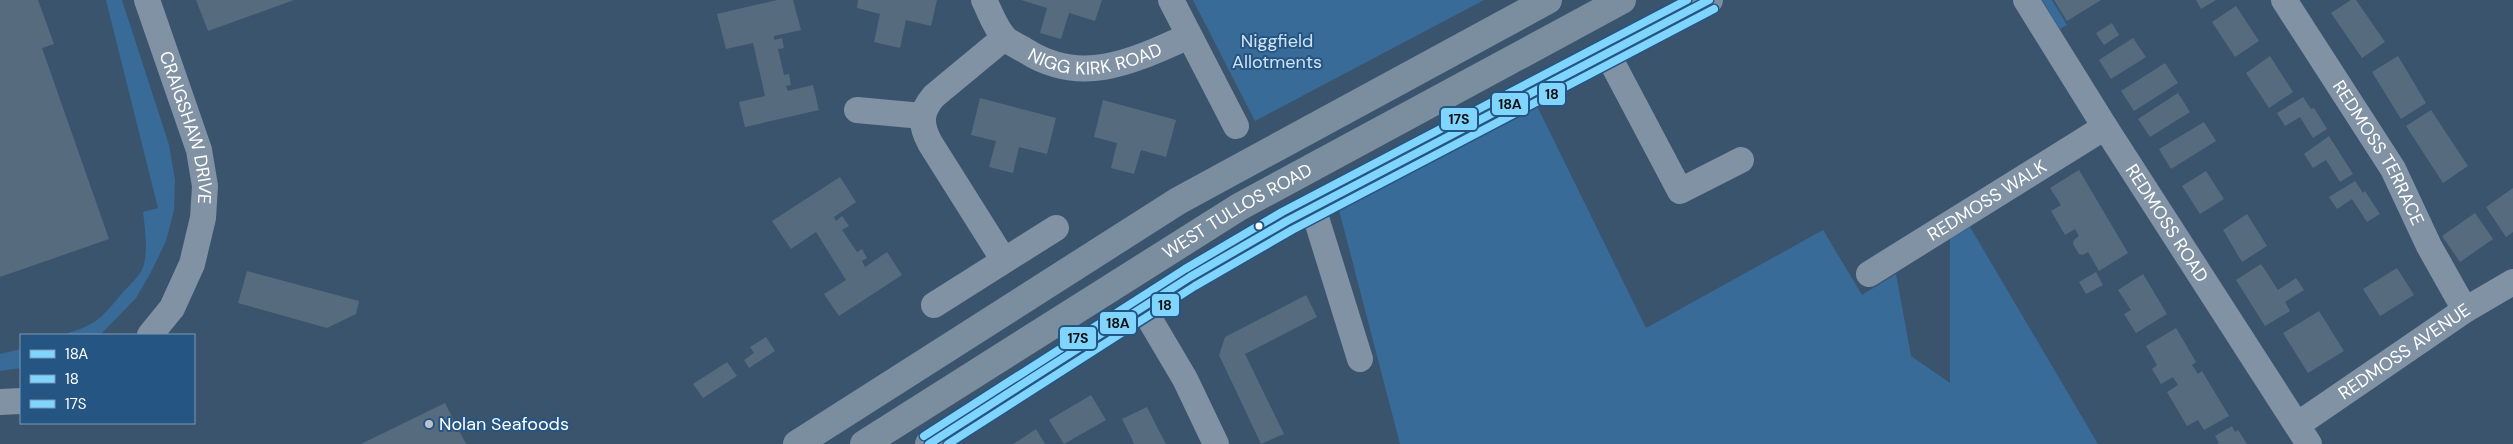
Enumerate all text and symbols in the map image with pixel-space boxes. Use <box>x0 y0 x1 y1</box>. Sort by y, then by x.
park label: Niggfield Allotments <box>1232 29 1322 74</box>
street label: NIGG KIRK ROAD <box>1024 37 1165 81</box>
street label: CRAIGSHAW DRIVE <box>154 48 217 205</box>
street label: REDMOSS TERRACE <box>2327 76 2430 229</box>
line badge: 18 <box>1538 82 1566 106</box>
text: 18 <box>1545 85 1559 103</box>
line badge: 18A <box>1491 92 1529 116</box>
text: 18A <box>1498 95 1522 113</box>
line badge: 17S <box>1440 107 1478 131</box>
text: 17S <box>1448 110 1470 128</box>
street label: REDMOSS WALK <box>1923 154 2052 247</box>
street label: WEST TULLOS ROAD <box>1158 158 1316 264</box>
street label: REDMOSS ROAD <box>2120 159 2214 287</box>
unlabelled marker <box>1254 221 1264 231</box>
line badge: 18 <box>1151 293 1180 317</box>
text: 18 <box>1158 296 1172 314</box>
street label: REDMOSS AVENUE <box>2334 298 2475 405</box>
line badge: 18A <box>1099 311 1137 335</box>
text: 18A <box>1106 314 1130 332</box>
line badge: 17S <box>1059 326 1097 350</box>
text: 17S <box>1067 329 1089 347</box>
legend <box>20 334 195 424</box>
text: 18A <box>65 344 88 364</box>
text: 18 <box>65 369 79 389</box>
text: 17S <box>65 394 87 414</box>
place label: Nolan Seafoods <box>439 412 569 436</box>
marker: Nolan Seafoods <box>423 418 435 430</box>

